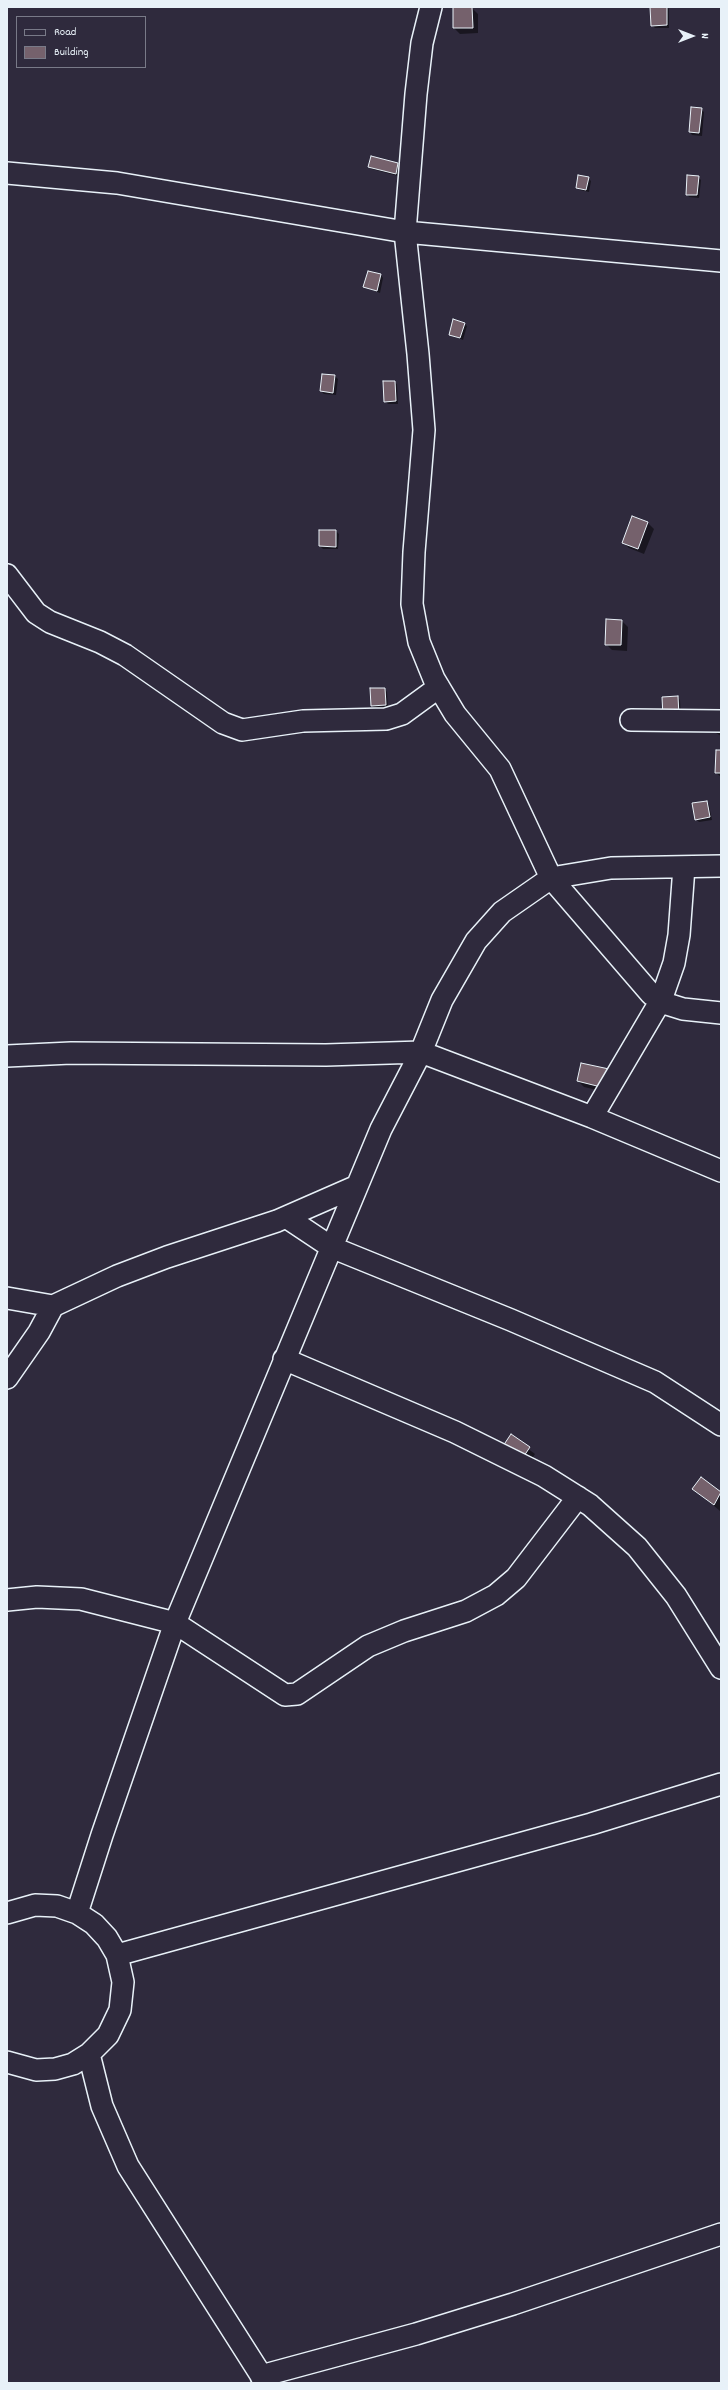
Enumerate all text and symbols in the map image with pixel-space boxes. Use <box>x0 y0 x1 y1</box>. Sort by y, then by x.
legend <box>16 16 146 68</box>
north arrow <box>672 16 712 56</box>
text: Road <box>54 24 76 41</box>
text: N <box>696 33 712 39</box>
text: Building <box>54 44 89 61</box>

